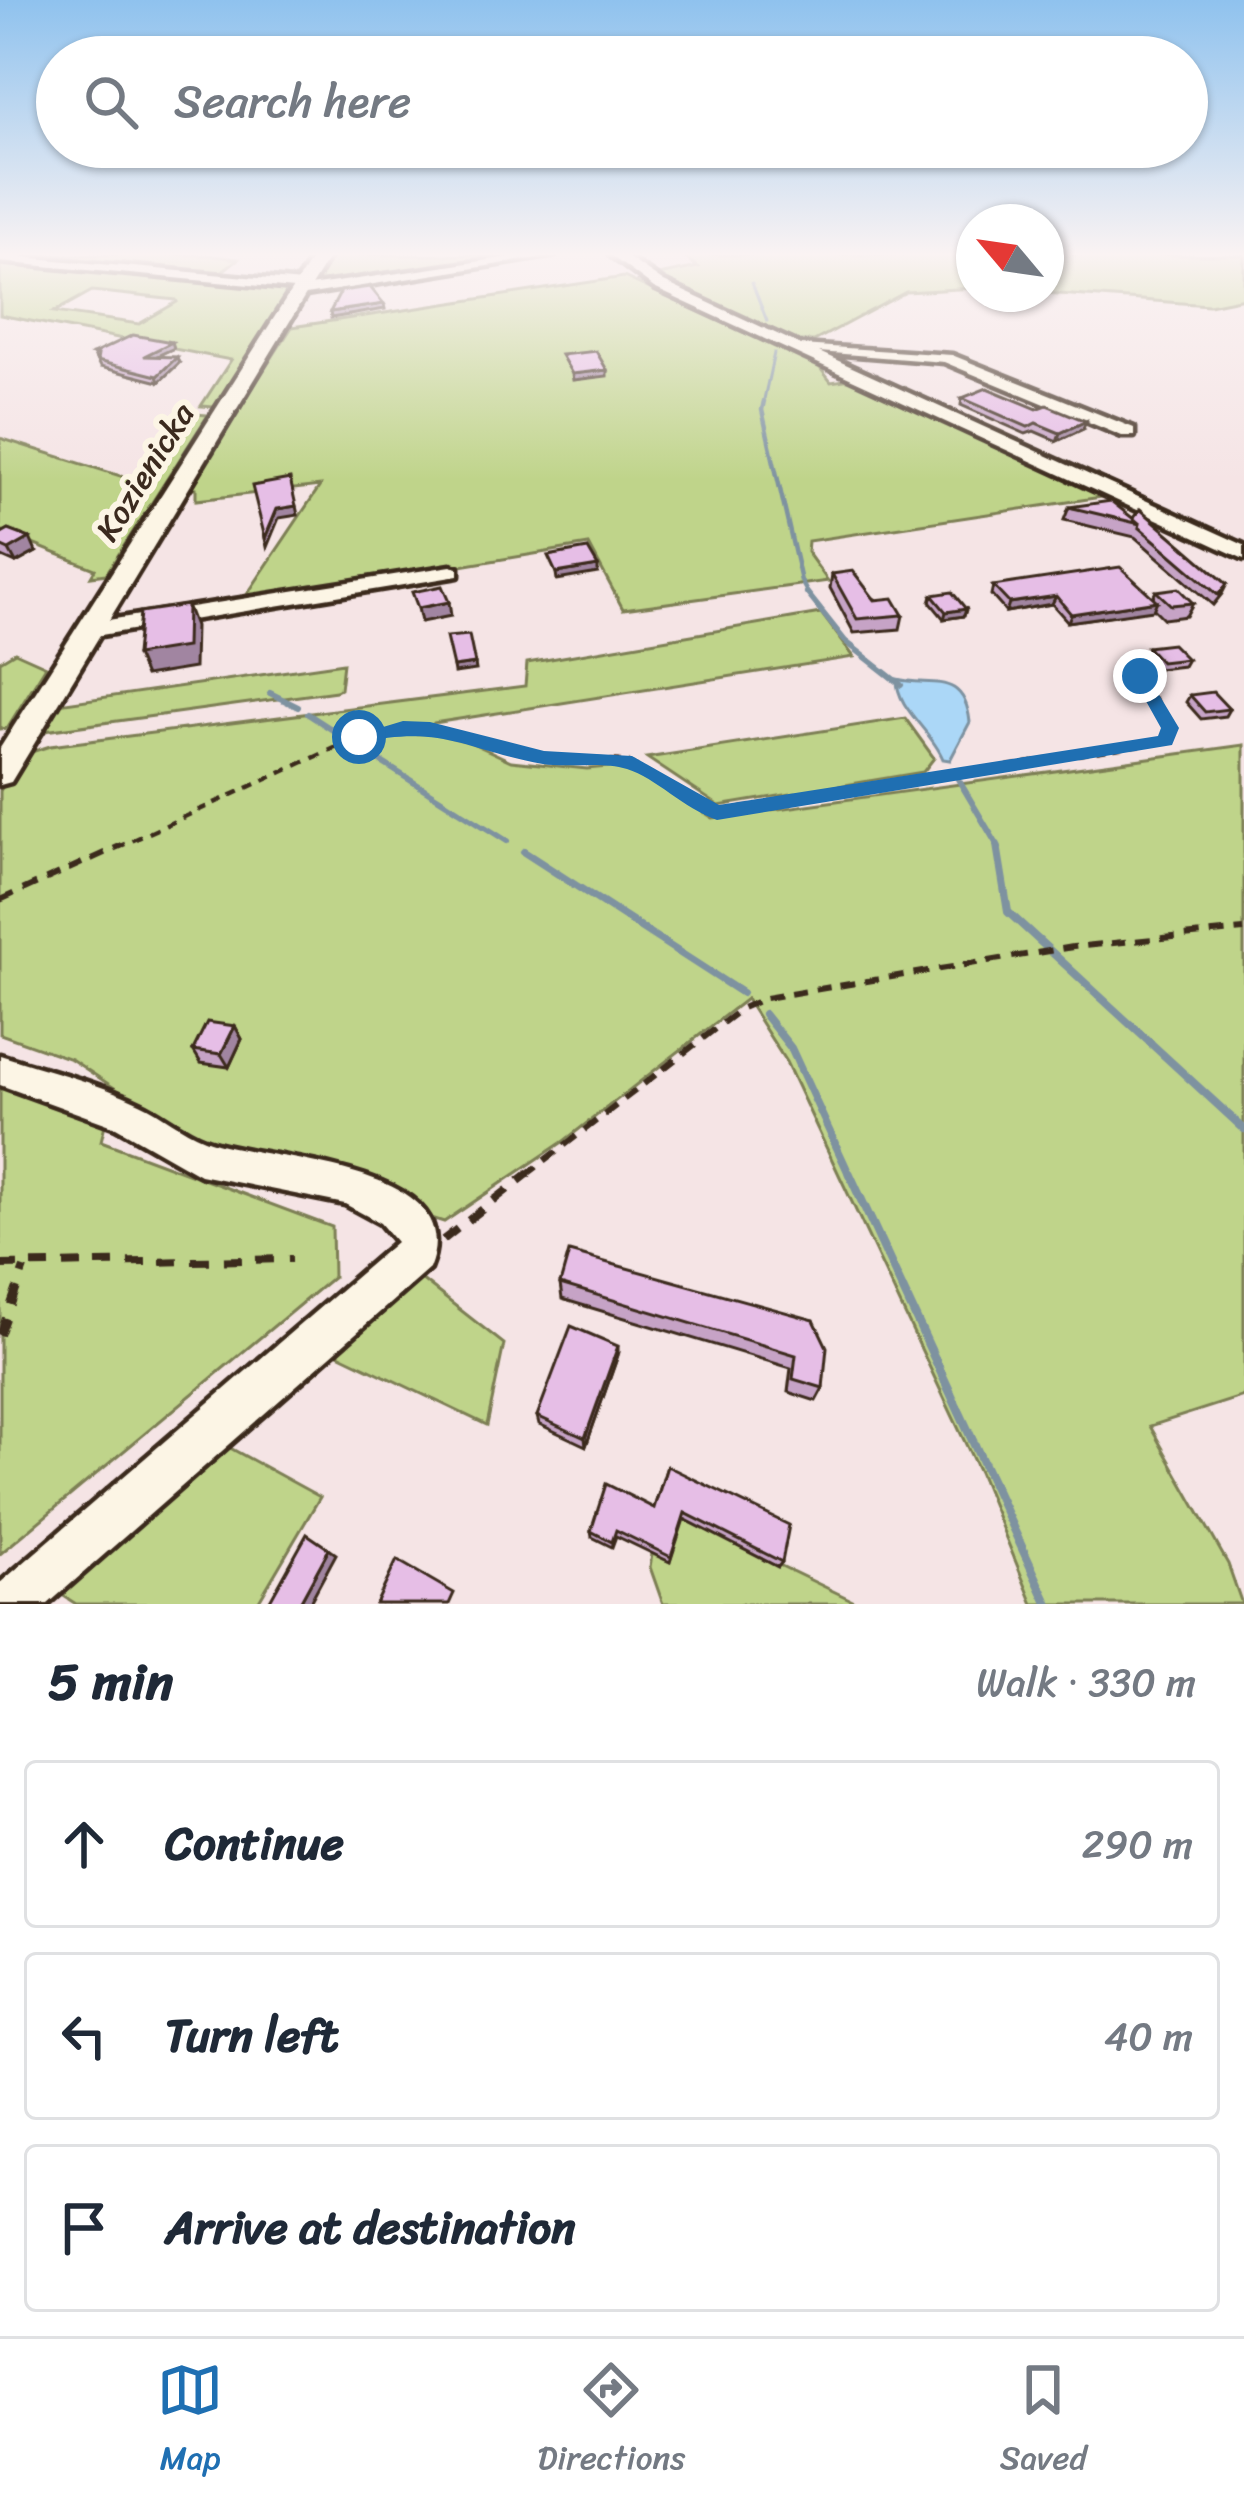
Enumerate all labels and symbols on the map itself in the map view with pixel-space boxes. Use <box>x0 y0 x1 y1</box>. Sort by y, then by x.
north arrow <box>956 204 1064 312</box>
street label: Kozienicka <box>79 391 211 553</box>
route end <box>1113 649 1167 703</box>
route start <box>332 710 386 764</box>

